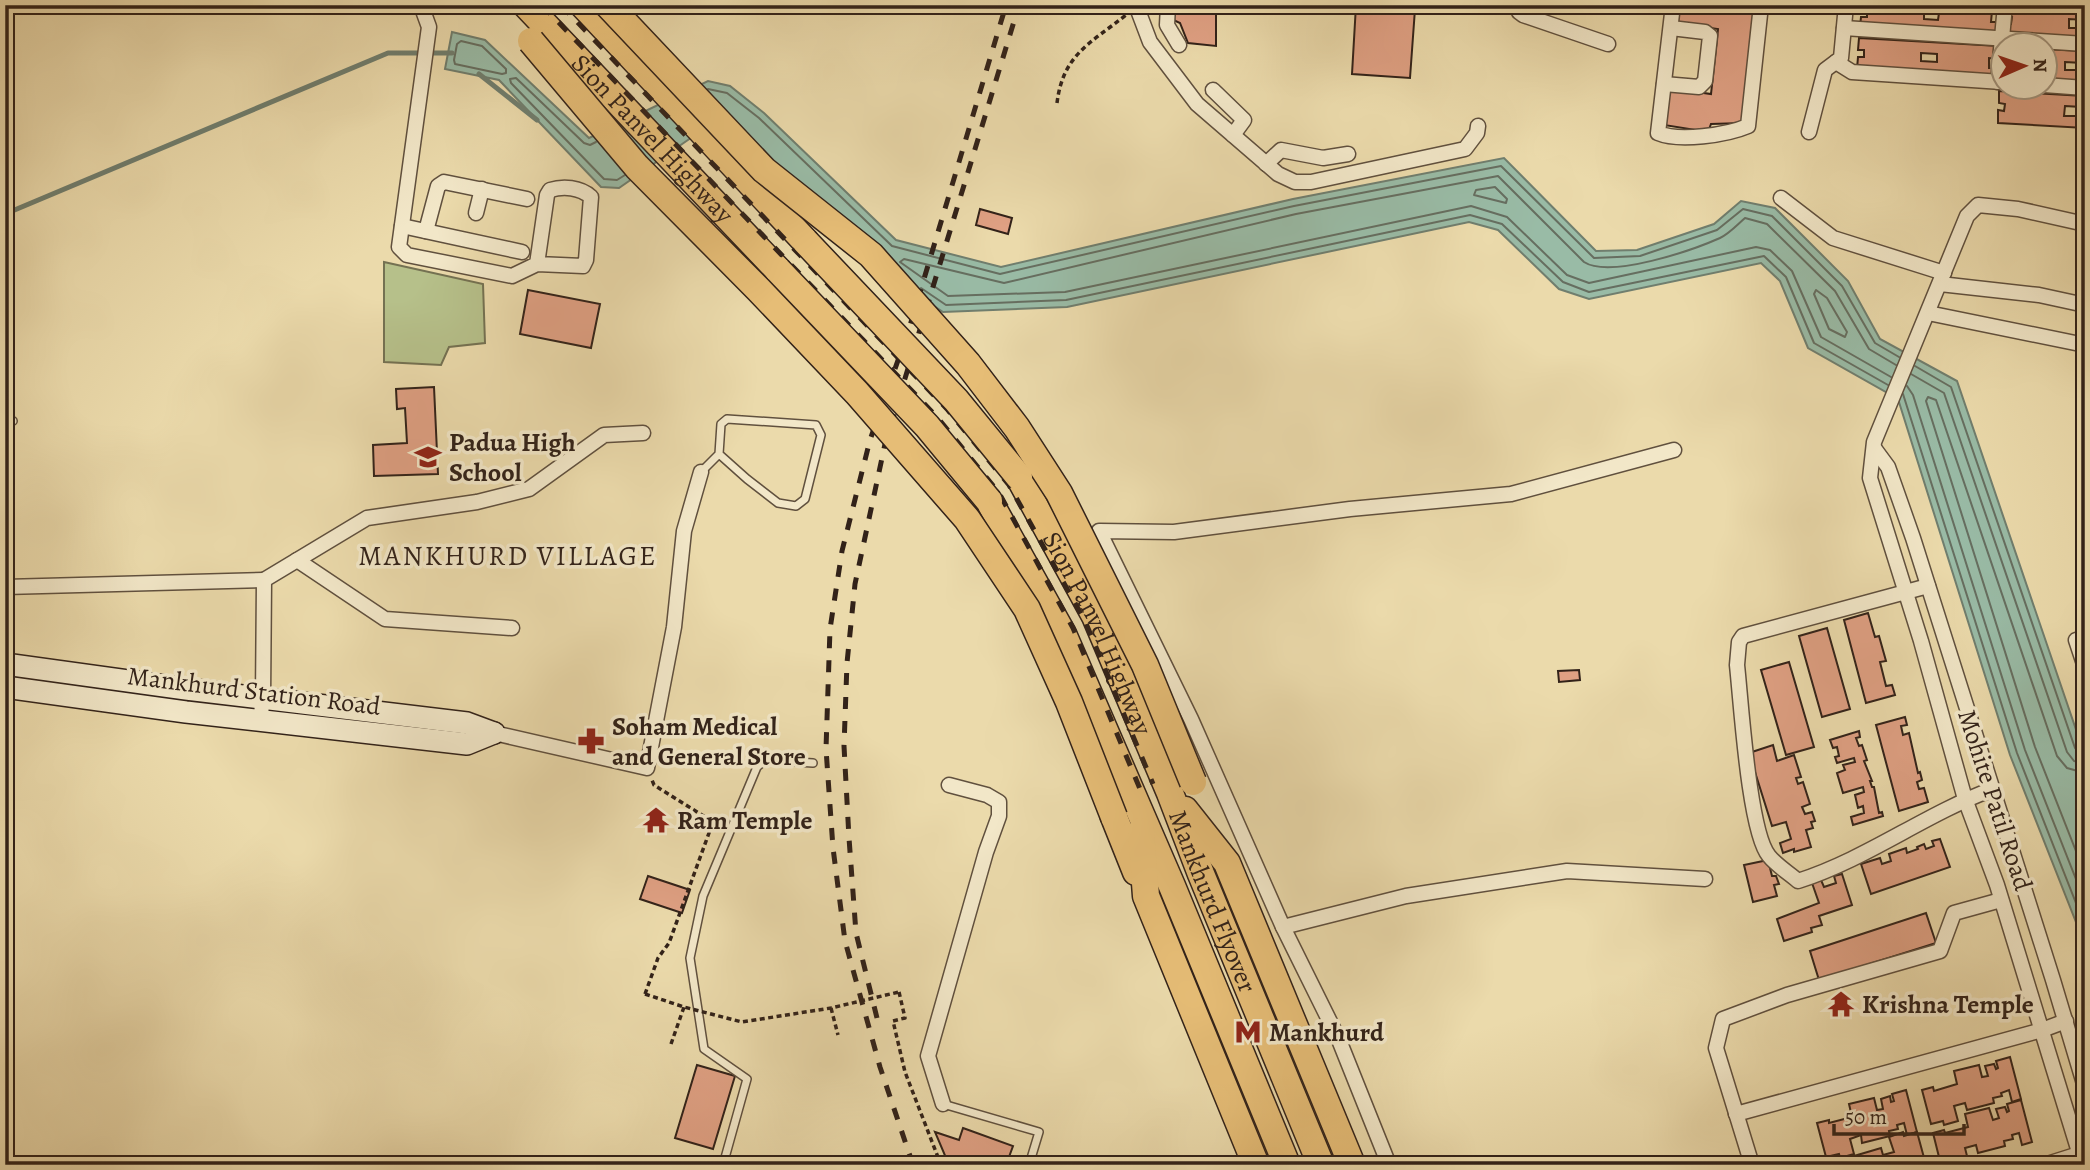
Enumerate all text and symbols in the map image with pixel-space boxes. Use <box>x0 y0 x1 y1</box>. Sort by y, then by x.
north arrow <box>1988 32 2058 102</box>
street label: Sion Panvel Highway <box>564 46 742 231</box>
text: N <box>2027 58 2053 73</box>
place label: Padua High School <box>449 425 576 490</box>
school or university icon: Padua High School <box>413 442 443 472</box>
street label: Sion Panvel Highway <box>1034 525 1161 740</box>
district label: MANKHURD VILLAGE <box>358 537 658 575</box>
street label: Mankhurd Station Road <box>125 658 383 724</box>
street label: Mohite Patil Road <box>1949 705 2041 895</box>
place label: Soham Medical and General Store <box>612 709 806 774</box>
pharmacy icon: Soham Medical and General Store <box>576 726 606 756</box>
place label: Ram Temple <box>677 803 812 838</box>
temple icon: Ram Temple <box>641 805 671 835</box>
street label: Mankhurd Flyover <box>1161 805 1265 998</box>
place label: Krishna Temple <box>1862 987 2034 1022</box>
temple icon: Krishna Temple <box>1826 989 1856 1019</box>
place label: Mankhurd <box>1269 1015 1385 1050</box>
metro station icon: Mankhurd <box>1233 1017 1263 1047</box>
scale bar <box>1834 1093 1964 1137</box>
text: 50 m <box>1845 1103 1887 1131</box>

